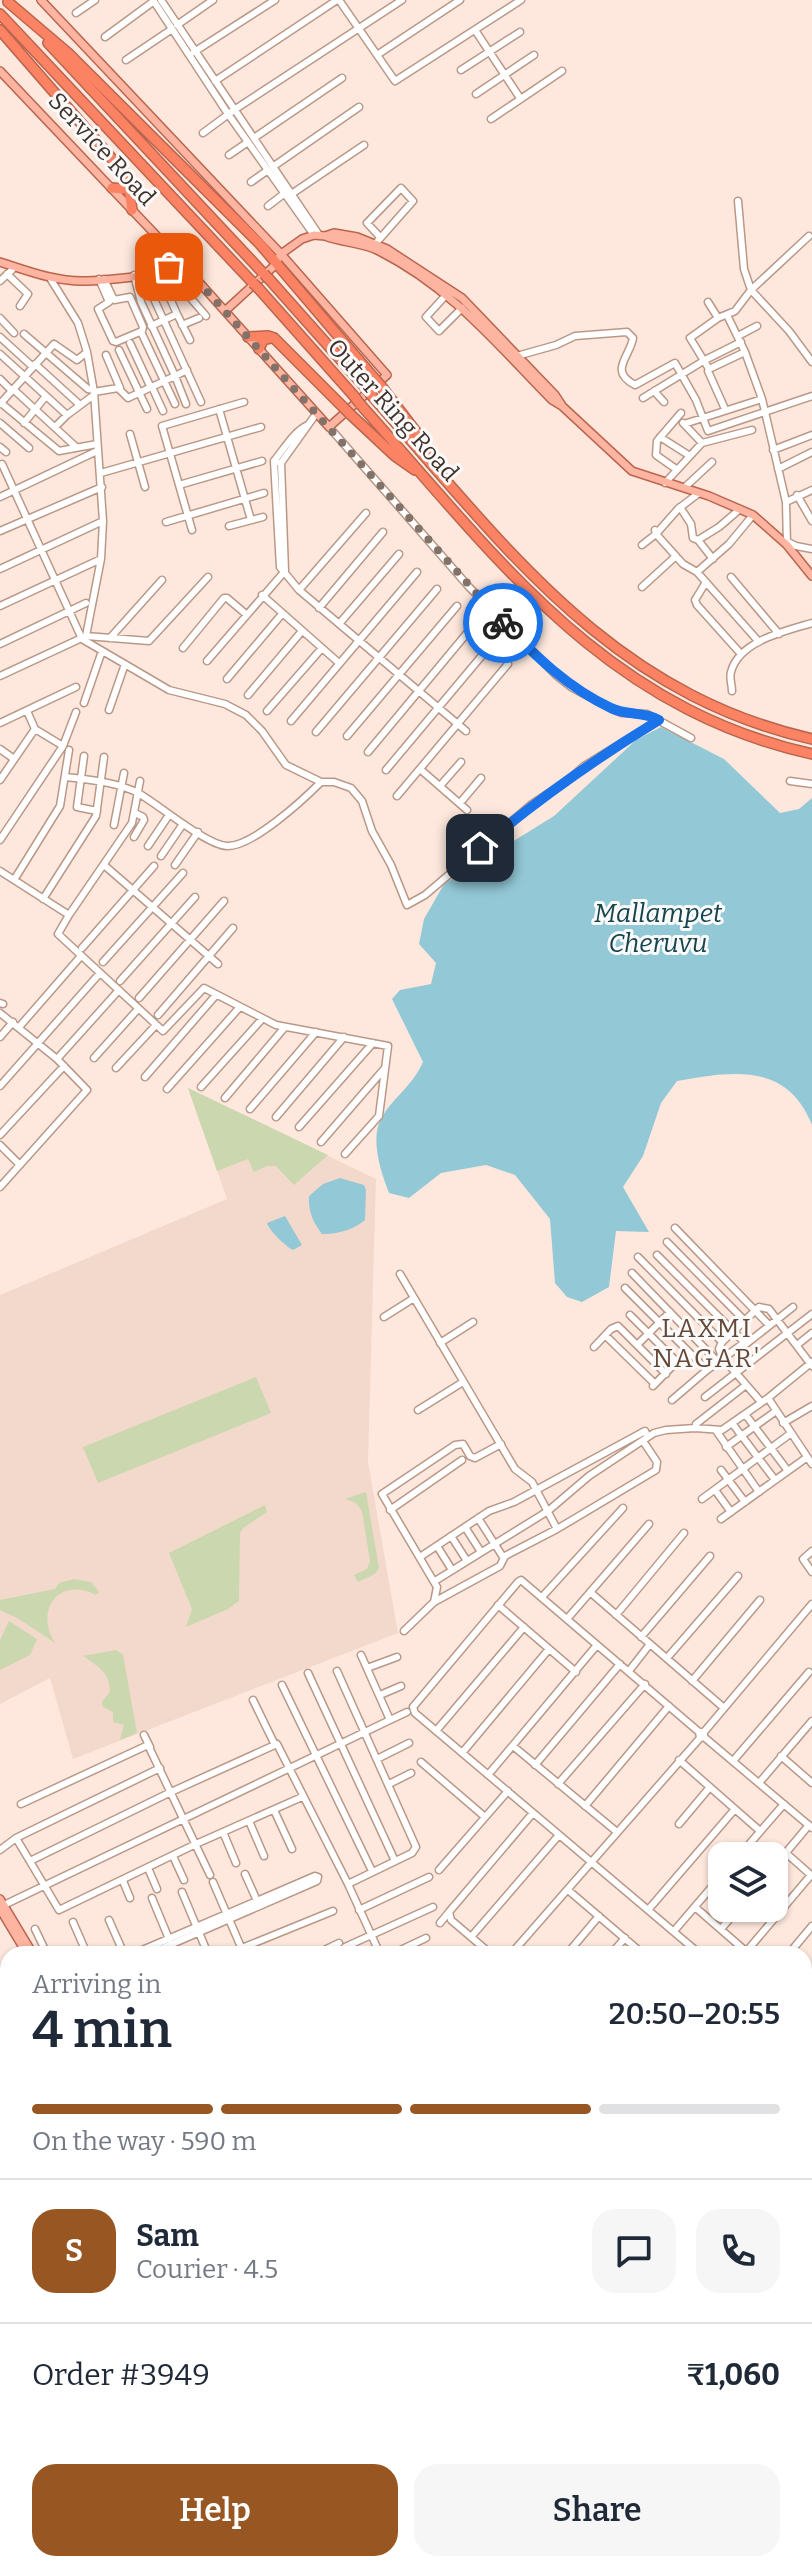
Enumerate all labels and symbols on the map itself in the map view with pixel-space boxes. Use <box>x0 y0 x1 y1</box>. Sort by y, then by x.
street label: Service Road <box>43 87 161 211</box>
pin <box>135 233 203 301</box>
street label: Outer Ring Road <box>322 333 464 487</box>
courier <box>463 583 543 663</box>
pin <box>446 814 514 882</box>
water label: Mallampet Cheruvu <box>594 898 723 959</box>
district label: LAXMI NAGAR' <box>652 1313 762 1374</box>

